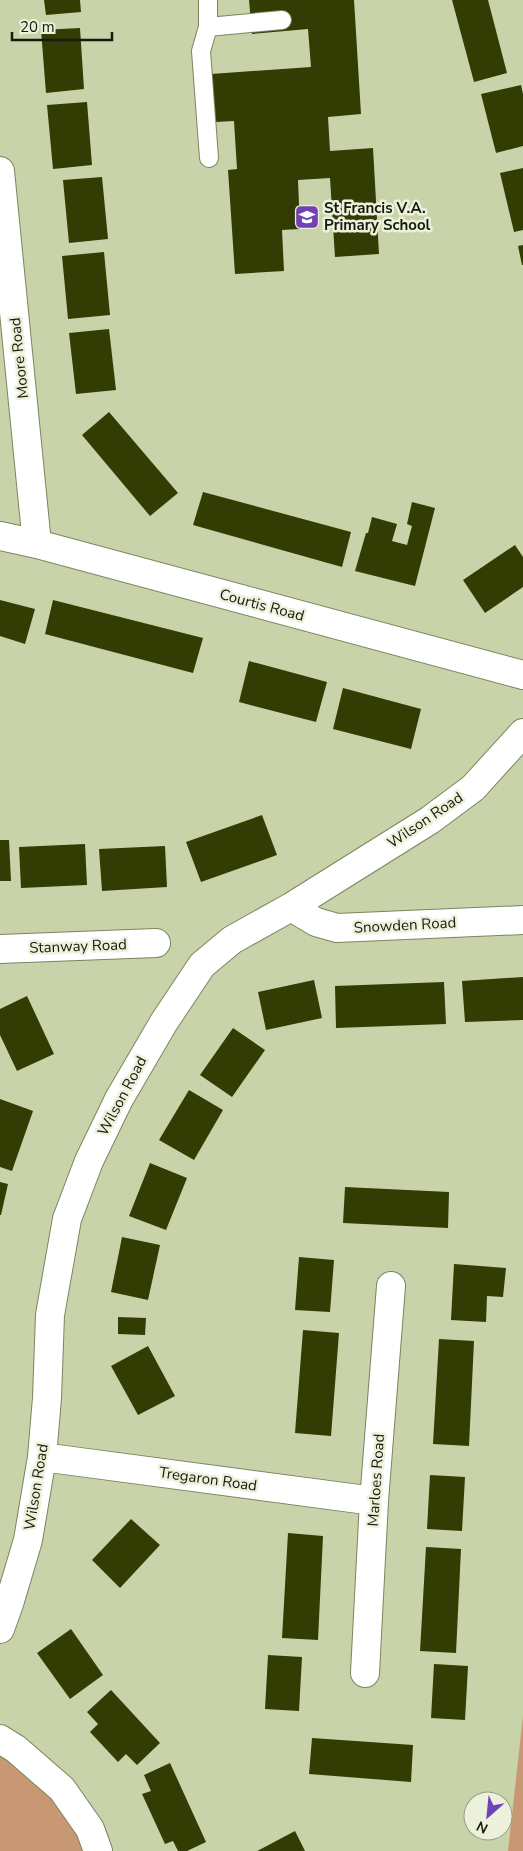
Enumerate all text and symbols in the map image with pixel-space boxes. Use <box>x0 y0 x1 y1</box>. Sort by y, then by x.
scale bar <box>12 10 112 42</box>
text: 20 m <box>20 17 55 37</box>
place label: St Francis V.A. Primary School <box>324 198 431 235</box>
school or university icon: St Francis V.A. Primary School <box>294 204 320 230</box>
street label: Moore Road <box>5 316 33 400</box>
street label: Courtis Road <box>217 584 307 626</box>
street label: Wilson Road <box>383 787 467 853</box>
street label: Snowden Road <box>353 912 457 938</box>
street label: Stanway Road <box>29 934 127 958</box>
street label: Wilson Road <box>93 1053 151 1139</box>
street label: Marloes Road <box>363 1433 389 1527</box>
street label: Wilson Road <box>19 1442 53 1532</box>
street label: Tregaron Road <box>158 1462 258 1496</box>
north arrow <box>463 1791 513 1841</box>
text: N <box>473 1816 491 1838</box>

